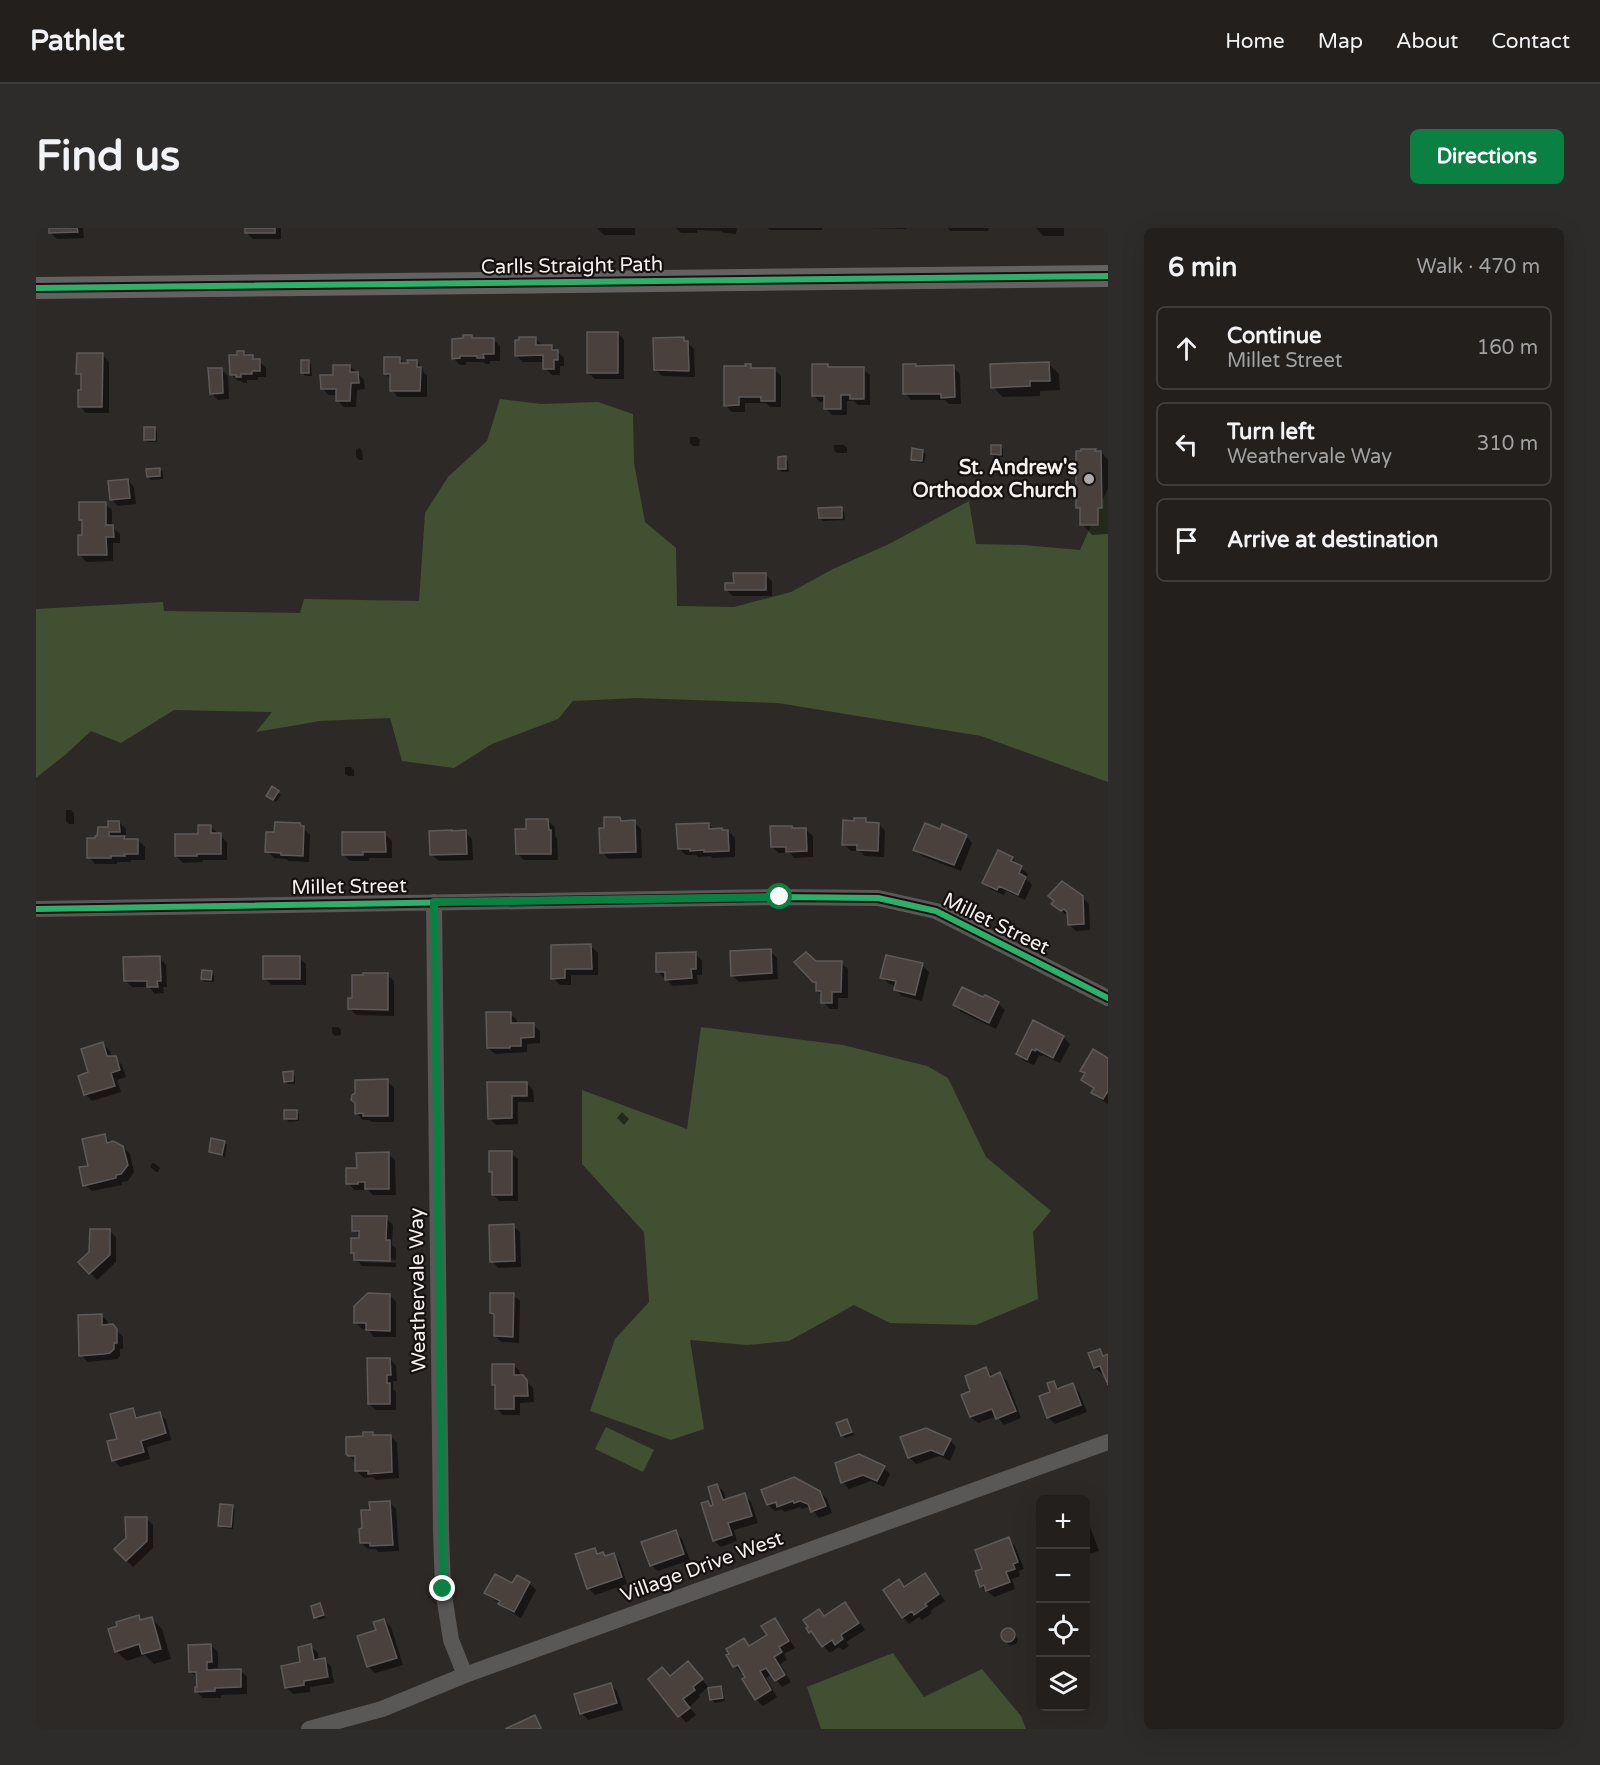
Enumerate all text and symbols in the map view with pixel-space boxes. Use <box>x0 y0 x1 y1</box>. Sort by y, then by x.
text: Pathlet <box>30 24 125 58</box>
text: Home <box>1225 29 1285 54</box>
text: Map <box>1318 29 1363 54</box>
text: About <box>1396 29 1458 54</box>
text: Contact <box>1491 29 1570 54</box>
button: Directions <box>1410 129 1564 184</box>
text: Find us <box>36 131 180 182</box>
street label: Carlls Straight Path <box>481 252 663 280</box>
text: 6 min <box>1168 252 1237 283</box>
text: Walk · 470 m <box>1417 255 1540 279</box>
text: Continue <box>1227 323 1322 349</box>
icon: ahead <box>1170 332 1203 365</box>
text: 160 m <box>1477 336 1538 360</box>
text: Millet Street <box>1227 349 1342 373</box>
text: Turn left <box>1227 419 1315 445</box>
icon: left <box>1170 428 1203 461</box>
text: 310 m <box>1477 432 1538 456</box>
text: Weathervale Way <box>1227 445 1392 469</box>
place label: St. Andrew's Orthodox Church <box>912 456 1077 503</box>
marker: St. Andrew's Orthodox Church <box>1082 472 1096 486</box>
icon: arrive <box>1170 524 1203 557</box>
text: Arrive at destination <box>1227 527 1438 553</box>
street label: Millet Street <box>291 874 407 900</box>
route start <box>766 883 792 909</box>
street label: Millet Street <box>939 888 1053 960</box>
street label: Weathervale Way <box>405 1207 431 1373</box>
map controls <box>1036 1495 1090 1711</box>
button: + <box>1036 1495 1090 1549</box>
street label: Village Drive West <box>617 1526 787 1608</box>
button: − <box>1036 1549 1090 1603</box>
route end <box>429 1575 455 1601</box>
button: locate <box>1036 1603 1090 1657</box>
button: layers <box>1036 1657 1090 1711</box>

